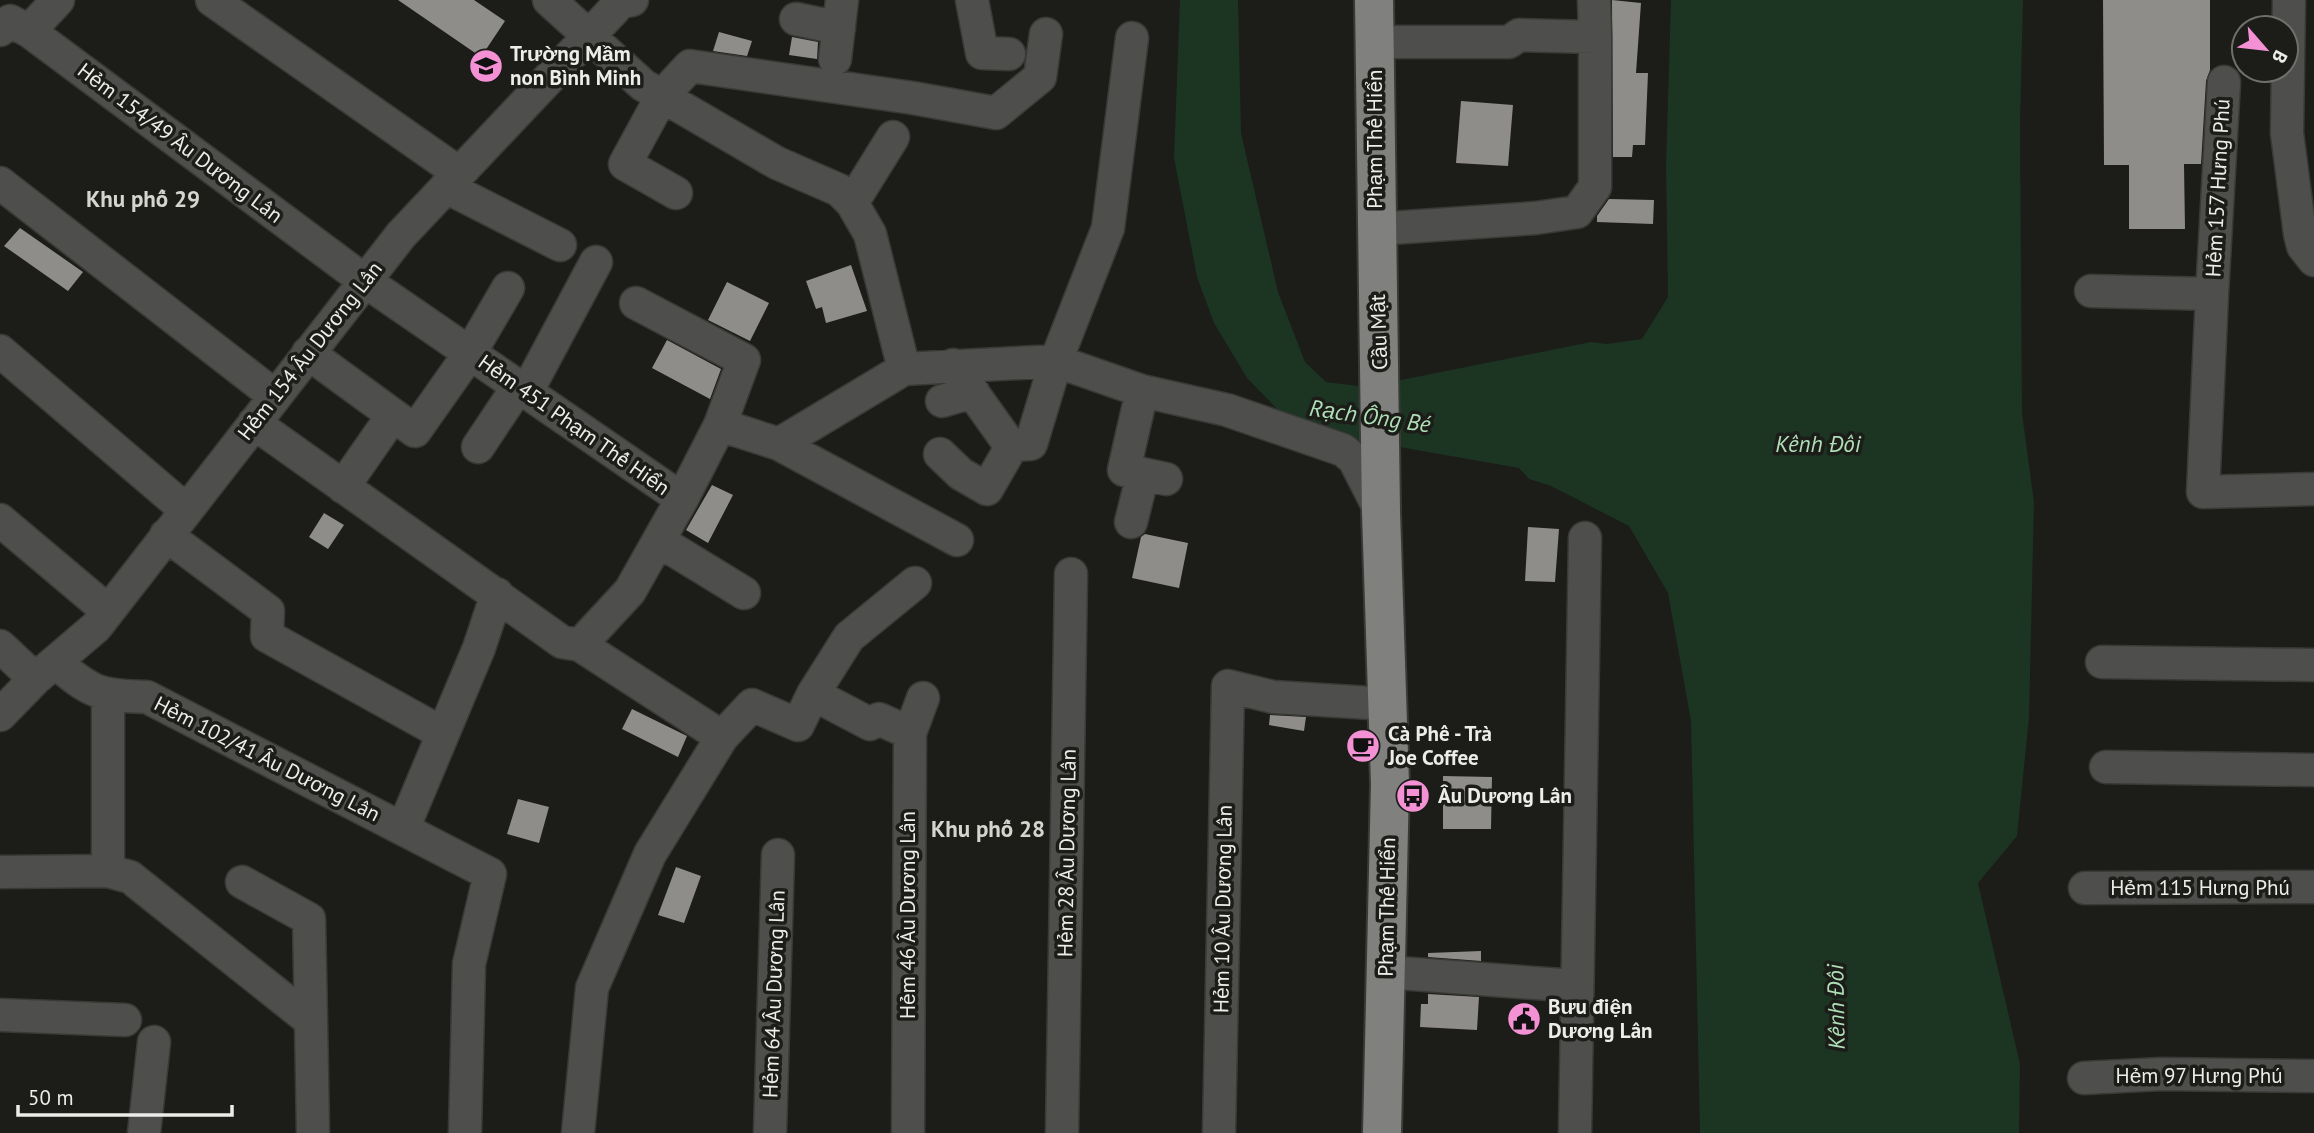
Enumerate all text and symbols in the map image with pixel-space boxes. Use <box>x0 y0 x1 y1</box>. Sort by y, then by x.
north arrow <box>2230 14 2300 84</box>
place label: Trường Mầm non Bình Minh <box>510 40 641 91</box>
text: B <box>2267 46 2293 68</box>
school or university icon: Trường Mầm non Bình Minh <box>467 47 505 85</box>
street label: Hẻm 154/49 Âu Dương Lân <box>72 57 288 229</box>
street label: Phạm Thế Hiển <box>1361 69 1388 209</box>
street label: Hẻm 157 Hưng Phú <box>2199 98 2236 278</box>
district label: Khu phố 29 <box>86 184 200 213</box>
street label: Hẻm 154 Âu Dương Lân <box>231 256 388 446</box>
street label: Cầu Mật <box>1364 294 1393 370</box>
street label: Hẻm 451 Phạm Thế Hiển <box>473 348 675 501</box>
water label: Rạch Ông Bé <box>1308 393 1433 438</box>
water label: Kênh Đôi <box>1775 429 1862 458</box>
street label: Hẻm 102/41 Âu Dương Lân <box>150 690 385 827</box>
place label: Cà Phê - Trà Joe Coffee <box>1387 720 1492 771</box>
cafe icon: Cà Phê - Trà Joe Coffee <box>1344 727 1382 765</box>
street label: Hẻm 28 Âu Dương Lân <box>1051 749 1082 957</box>
bus stop icon: Âu Dương Lân <box>1394 777 1432 815</box>
place label: Âu Dương Lân <box>1438 782 1572 809</box>
street label: Hẻm 10 Âu Dương Lân <box>1207 805 1238 1013</box>
street label: Hẻm 46 Âu Dương Lân <box>894 811 921 1019</box>
district label: Khu phố 28 <box>931 814 1045 843</box>
street label: Phạm Thế Hiển <box>1372 837 1401 977</box>
street label: Hẻm 115 Hưng Phú <box>2110 874 2290 901</box>
street label: Hẻm 64 Âu Dương Lân <box>756 889 791 1098</box>
water label: Kênh Đôi <box>1820 963 1851 1050</box>
place label: Bưu điện Dương Lân <box>1548 993 1653 1044</box>
public building icon: Bưu điện Dương Lân <box>1505 1000 1543 1038</box>
street label: Hẻm 97 Hưng Phú <box>2116 1062 2282 1089</box>
scale bar <box>18 1074 231 1118</box>
text: 50 m <box>28 1084 74 1111</box>

